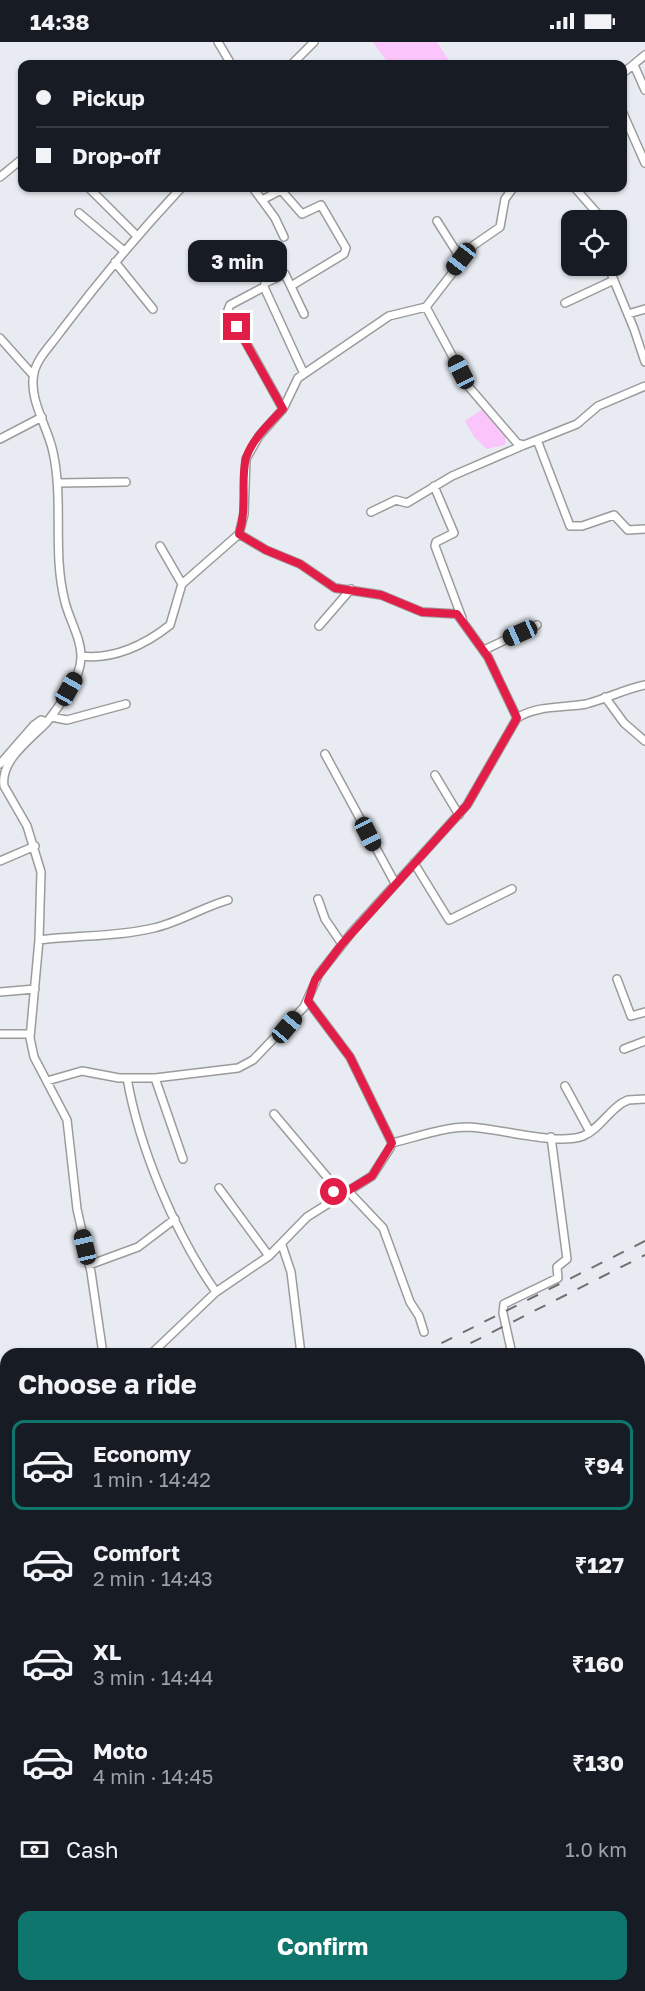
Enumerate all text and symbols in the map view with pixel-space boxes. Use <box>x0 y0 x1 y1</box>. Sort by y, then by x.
text: 14:38 <box>30 8 90 35</box>
text: Pickup <box>72 84 145 111</box>
text: Drop-off <box>72 142 161 169</box>
map controls <box>561 210 627 276</box>
button: locate <box>561 210 627 276</box>
car <box>443 239 479 279</box>
callout: 3 min <box>188 240 286 282</box>
text: 3 min <box>211 249 264 273</box>
route end <box>223 313 250 340</box>
car <box>445 352 477 392</box>
car <box>500 617 540 649</box>
car <box>52 669 86 709</box>
car <box>352 814 384 854</box>
car <box>269 1007 305 1047</box>
route start <box>320 1178 347 1205</box>
car <box>72 1227 98 1267</box>
text: Choose a ride <box>18 1368 197 1400</box>
icon: car <box>21 1438 75 1492</box>
text: Economy <box>93 1440 191 1467</box>
text: ₹94 <box>584 1452 624 1479</box>
text: 1 min · 14:42 <box>93 1467 211 1491</box>
icon: car <box>21 1537 75 1591</box>
text: Comfort <box>93 1539 180 1566</box>
text: ₹127 <box>575 1551 624 1578</box>
text: 2 min · 14:43 <box>93 1566 213 1590</box>
icon: car <box>21 1636 75 1690</box>
text: XL <box>93 1638 121 1665</box>
text: ₹160 <box>572 1650 624 1677</box>
text: 3 min · 14:44 <box>93 1665 213 1689</box>
icon: car <box>21 1735 75 1789</box>
text: Moto <box>93 1737 148 1764</box>
text: ₹130 <box>572 1749 624 1776</box>
text: 4 min · 14:45 <box>93 1764 213 1788</box>
icon: cash <box>18 1833 51 1866</box>
text: Cash <box>66 1836 119 1863</box>
text: 1.0 km <box>565 1837 627 1861</box>
button: Confirm <box>18 1911 627 1980</box>

